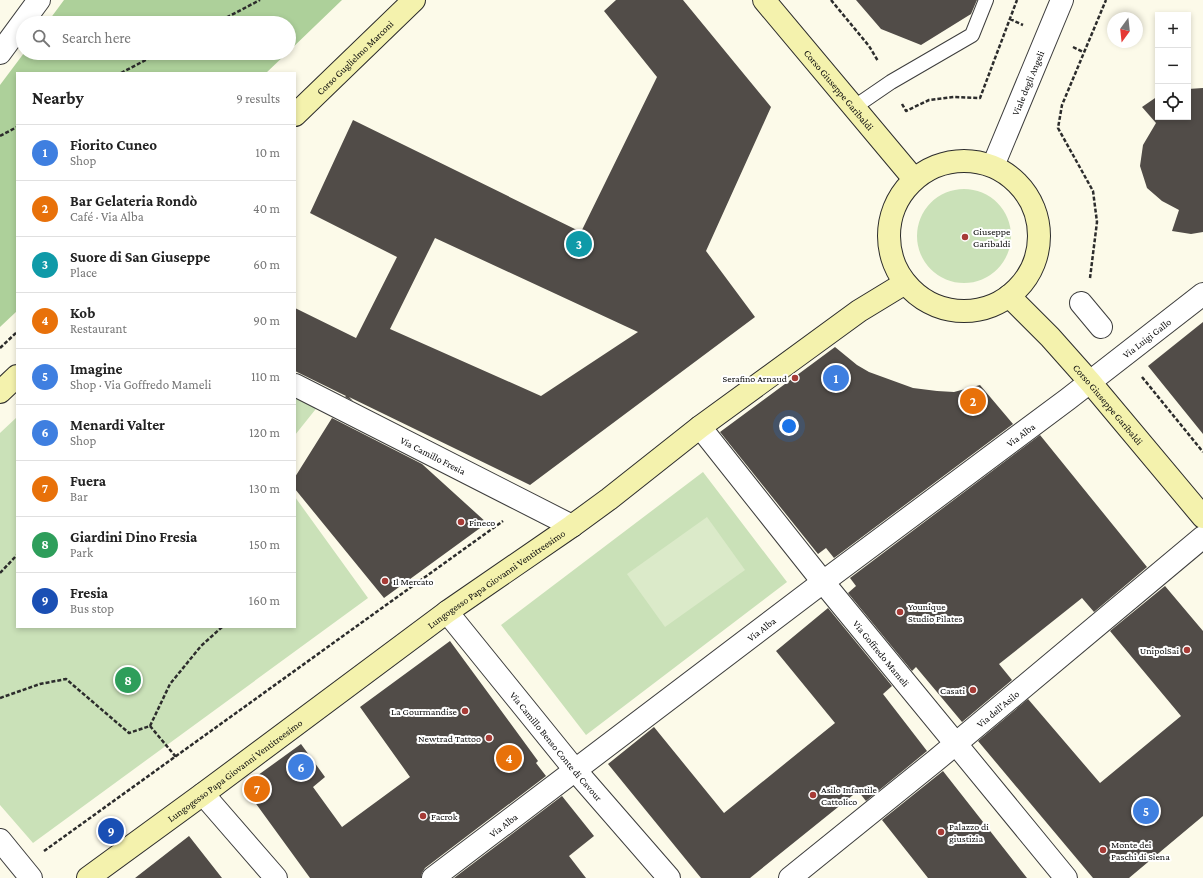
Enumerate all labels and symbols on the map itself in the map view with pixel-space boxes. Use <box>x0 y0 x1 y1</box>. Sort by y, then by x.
north arrow <box>1107 12 1143 48</box>
street label: Corso Guglielmo Marconi <box>314 18 396 97</box>
street label: Corso Giuseppe Garibaldi <box>802 47 876 133</box>
street label: Viale degli Angeli <box>1010 49 1046 117</box>
place label: Giuseppe Garibaldi <box>973 226 1011 249</box>
pin: 3 <box>566 229 592 259</box>
marker: Giuseppe Garibaldi <box>960 232 970 242</box>
street label: Via Luigi Gallo <box>1121 316 1173 360</box>
street label: Corso Giuseppe Garibaldi <box>1071 362 1145 447</box>
pin: 1 <box>823 363 849 393</box>
place label: Serafino Arnaud <box>723 373 788 384</box>
marker: Serafino Arnaud <box>790 373 800 383</box>
pin: 2 <box>960 386 986 416</box>
your location <box>779 416 799 436</box>
street label: Via Alba <box>1004 421 1037 449</box>
street label: Via Camillo Fresia <box>398 435 468 477</box>
marker: Fineco <box>456 517 466 527</box>
place label: Fineco <box>469 517 495 528</box>
street label: Lungogesso Papa Giovanni Ventitreesimo <box>425 528 567 631</box>
marker: Il Mercato <box>380 576 390 586</box>
place label: Il Mercato <box>393 576 434 587</box>
place label: Younique Studio Pilates <box>908 601 963 624</box>
marker: Younique Studio Pilates <box>895 607 905 617</box>
street label: Via Alba <box>745 615 778 644</box>
street label: Via Goffredo Mameli <box>851 618 912 689</box>
place label: UnipolSai <box>1140 645 1179 656</box>
marker: UnipolSai <box>1182 645 1192 655</box>
pin: 8 <box>115 665 141 695</box>
place label: Casati <box>940 685 965 696</box>
marker: Casati <box>968 685 978 695</box>
street label: Via dell'Asilo <box>975 688 1021 730</box>
street label: Via Camillo Benso Conte di Cavour <box>508 690 605 804</box>
place label: La Gourmandise <box>391 706 458 717</box>
marker: La Gourmandise <box>460 706 470 716</box>
street label: Lungogesso Papa Giovanni Ventitreesimo <box>165 717 304 824</box>
place label: Newtrad Tattoo <box>418 733 481 744</box>
marker: Newtrad Tattoo <box>484 733 494 743</box>
pin: 4 <box>496 743 522 773</box>
pin: 6 <box>288 752 314 782</box>
pin: 7 <box>244 774 270 804</box>
place label: Asilo Infantile Cattolico <box>821 784 878 807</box>
marker: Asilo Infantile Cattolico <box>808 790 818 800</box>
pin: 5 <box>1133 796 1159 826</box>
marker: Facrok <box>418 811 428 821</box>
place label: Facrok <box>431 811 458 822</box>
street label: Via Alba <box>487 811 520 839</box>
pin: 9 <box>98 816 124 846</box>
place label: Palazzo di giustizia <box>949 821 989 844</box>
marker: Palazzo di giustizia <box>936 827 946 837</box>
place label: Monte dei Paschi di Siena <box>1111 839 1170 862</box>
marker: Monte dei Paschi di Siena <box>1098 845 1108 855</box>

